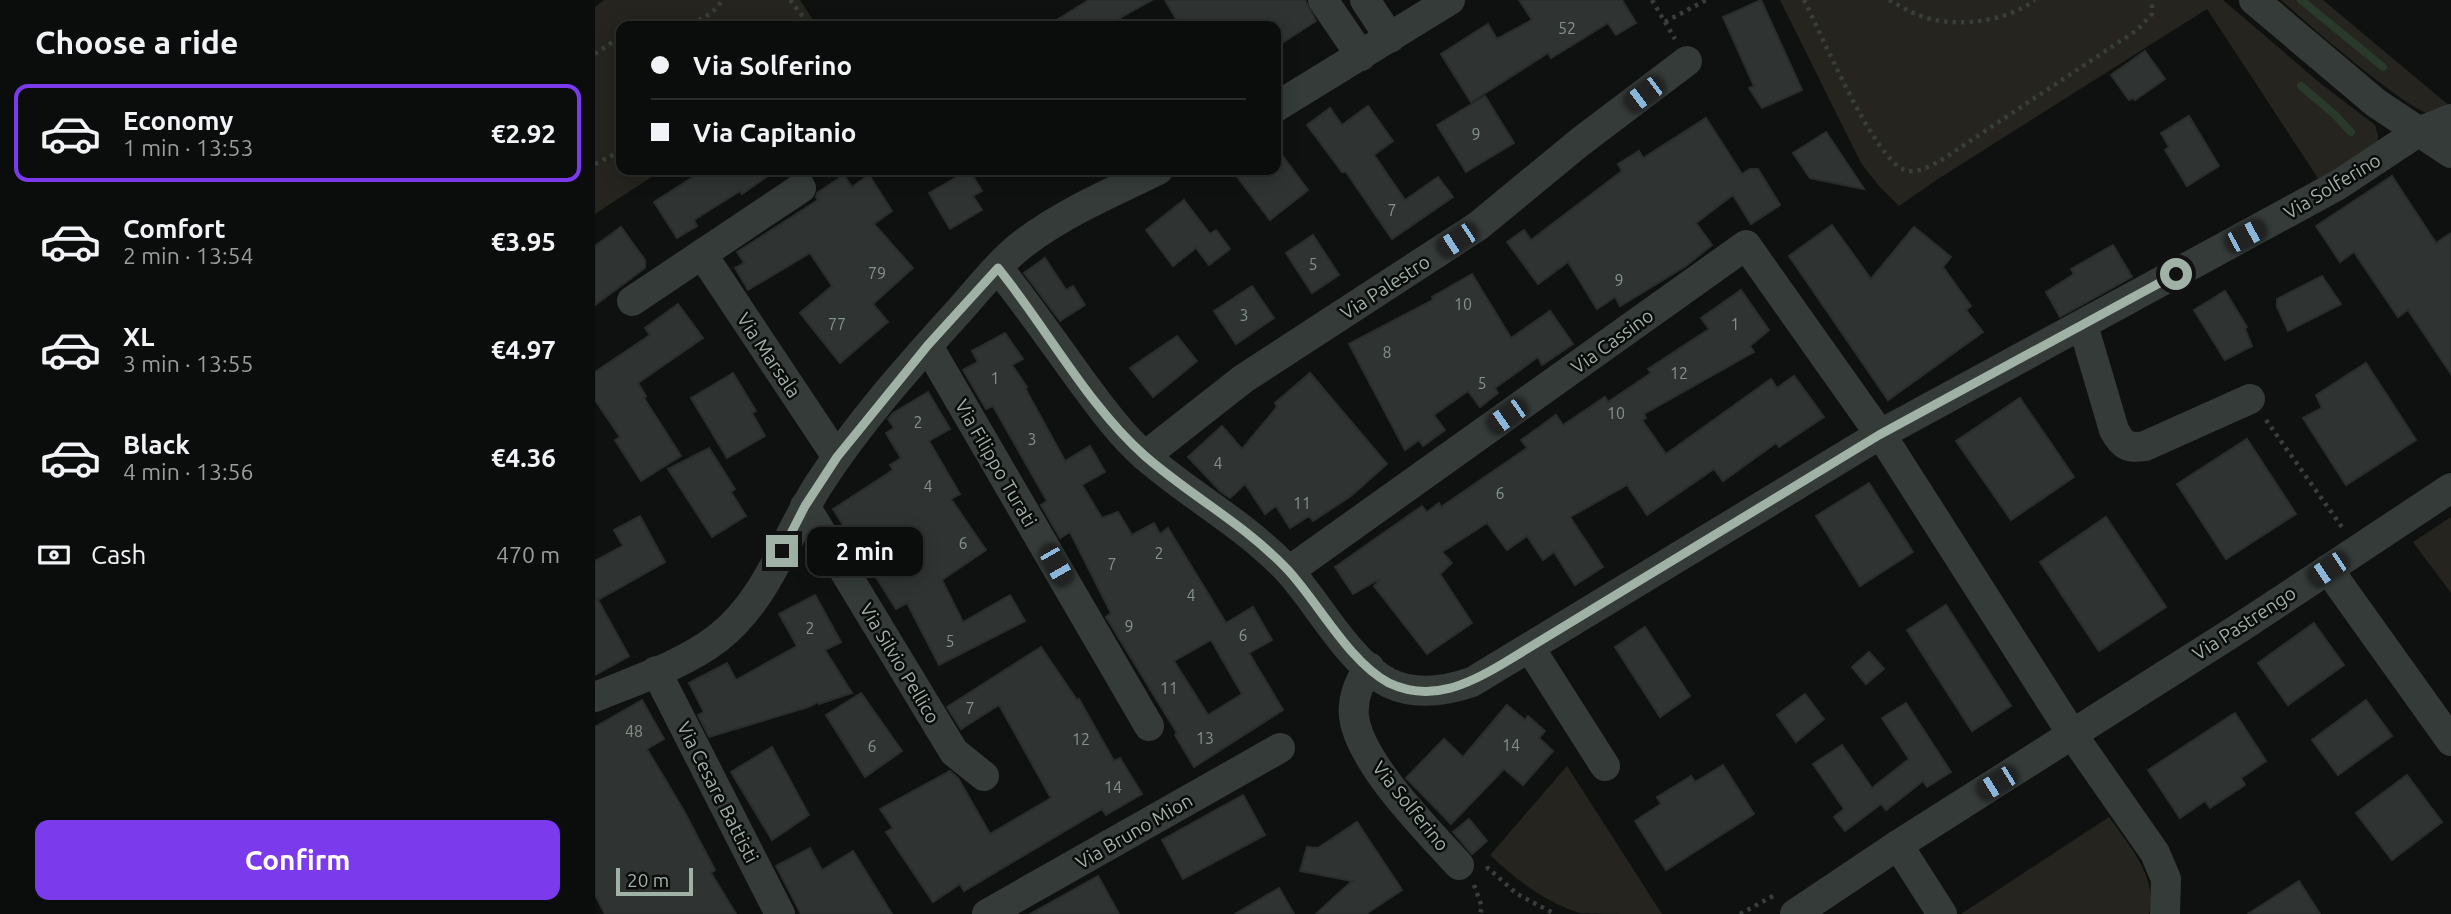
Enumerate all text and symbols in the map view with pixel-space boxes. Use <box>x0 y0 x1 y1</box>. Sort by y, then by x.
house number: 52 <box>1558 19 1576 37</box>
text: Choose a ride <box>35 24 238 60</box>
text: Via Solferino <box>693 51 852 80</box>
car <box>1621 73 1668 115</box>
icon: car <box>39 102 102 165</box>
text: Economy <box>123 106 233 135</box>
text: Via Capitanio <box>693 118 856 147</box>
text: €2.92 <box>491 119 556 148</box>
house number: 9 <box>1471 125 1481 143</box>
text: 1 min · 13:53 <box>123 135 254 160</box>
street label: Via Solferino <box>2280 149 2384 223</box>
house number: 7 <box>1387 201 1397 219</box>
icon: car <box>39 210 102 273</box>
text: Comfort <box>123 214 226 243</box>
car <box>2222 217 2269 255</box>
car <box>1434 220 1481 260</box>
text: €3.95 <box>491 227 556 256</box>
text: 2 min · 13:54 <box>123 243 254 268</box>
street label: Via Palestro <box>1336 250 1434 324</box>
house number: 5 <box>1308 255 1318 273</box>
route start <box>2160 258 2192 290</box>
house number: 79 <box>868 264 886 282</box>
house number: 9 <box>1614 271 1624 289</box>
house number: 10 <box>1454 295 1472 313</box>
street label: Via Cassino <box>1567 304 1657 378</box>
house number: 3 <box>1239 306 1249 324</box>
street label: Via Marsala <box>733 308 805 402</box>
house number: 77 <box>828 315 846 333</box>
house number: 1 <box>1730 315 1740 333</box>
icon: car <box>39 318 102 381</box>
text: XL <box>123 322 154 351</box>
text: €4.97 <box>491 335 556 364</box>
house number: 8 <box>1382 343 1392 361</box>
text: 3 min · 13:55 <box>123 351 254 376</box>
house number: 12 <box>1670 364 1688 382</box>
house number: 1 <box>990 369 1000 387</box>
house number: 5 <box>1477 374 1487 392</box>
street label: Via Filippo Turati <box>951 395 1041 531</box>
car <box>1484 395 1531 437</box>
house number: 10 <box>1607 404 1625 422</box>
house number: 2 <box>913 413 923 431</box>
icon: car <box>39 426 102 489</box>
text: Black <box>123 430 190 459</box>
house number: 3 <box>1027 430 1037 448</box>
text: €4.36 <box>491 443 556 472</box>
house number: 4 <box>1213 454 1223 472</box>
text: 4 min · 13:56 <box>123 459 254 484</box>
house number: 4 <box>923 477 933 495</box>
house number: 6 <box>1495 484 1505 502</box>
house number: 11 <box>1293 494 1311 512</box>
callout: 2 min <box>807 526 922 576</box>
house number: 6 <box>958 534 968 552</box>
route end <box>766 535 798 567</box>
icon: cash <box>35 536 73 574</box>
text: 2 min <box>836 539 894 564</box>
text: Cash <box>91 540 146 569</box>
text: 470 m <box>496 542 560 567</box>
car <box>1037 542 1076 588</box>
house number: 2 <box>1154 544 1164 562</box>
car <box>2305 549 2352 589</box>
house number: 7 <box>1107 555 1117 573</box>
street label: Via Pastrengo <box>2188 581 2300 665</box>
house number: 4 <box>1186 586 1196 604</box>
street label: Via Silvio Pellico <box>855 599 945 727</box>
house number: 9 <box>1124 617 1134 635</box>
house number: 2 <box>805 619 815 637</box>
house number: 6 <box>1238 626 1248 644</box>
house number: 5 <box>945 632 955 650</box>
house number: 11 <box>1160 679 1178 697</box>
house number: 7 <box>965 699 975 717</box>
street label: Via Cesare Battisti <box>673 718 763 866</box>
house number: 48 <box>625 722 643 740</box>
house number: 13 <box>1196 729 1214 747</box>
house number: 12 <box>1072 730 1090 748</box>
house number: 14 <box>1502 736 1520 754</box>
house number: 6 <box>867 737 877 755</box>
street label: Via Solferino <box>1368 757 1454 855</box>
car <box>1974 763 2021 803</box>
house number: 14 <box>1104 778 1122 796</box>
street label: Via Bruno Mion <box>1072 789 1196 873</box>
button: Confirm <box>35 820 560 900</box>
scale bar <box>616 865 693 897</box>
text: 20 m <box>627 869 669 891</box>

